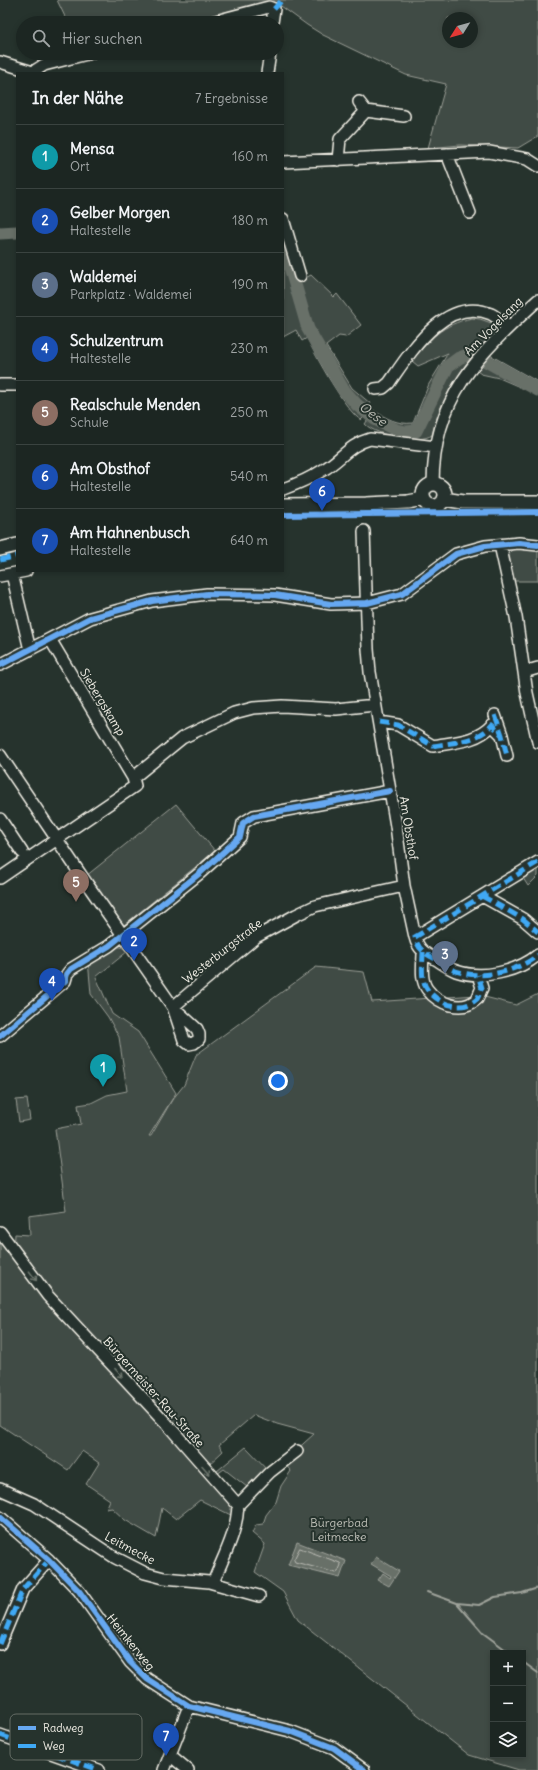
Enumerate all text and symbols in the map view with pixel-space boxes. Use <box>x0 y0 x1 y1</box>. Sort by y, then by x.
north arrow <box>442 12 478 48</box>
search box <box>16 16 284 60</box>
icon: search <box>30 27 52 49</box>
text: Hier suchen <box>62 29 142 48</box>
text: In der Nähe <box>32 87 124 109</box>
text: 7 Ergebnisse <box>195 90 268 107</box>
text: Mensa <box>70 139 114 158</box>
text: 1 <box>42 148 48 165</box>
text: 160 m <box>232 148 268 165</box>
text: Ort <box>70 158 90 175</box>
text: Gelber Morgen <box>70 203 170 222</box>
text: 2 <box>41 212 49 229</box>
text: 180 m <box>232 212 268 229</box>
text: Haltestelle <box>70 222 131 239</box>
text: Waldemei <box>70 267 137 286</box>
text: 3 <box>41 276 49 293</box>
text: 190 m <box>232 276 268 293</box>
text: Parkplatz · Waldemei <box>70 286 192 303</box>
street label: Am Vogelsang <box>461 294 525 358</box>
text: Schulzentrum <box>70 331 163 350</box>
text: 4 <box>41 340 49 357</box>
text: 230 m <box>230 340 268 357</box>
text: Haltestelle <box>70 350 131 367</box>
text: Realschule Menden <box>70 395 200 414</box>
water label: Oese <box>356 398 391 430</box>
text: 5 <box>41 404 49 421</box>
text: 250 m <box>230 404 268 421</box>
text: Schule <box>70 414 109 431</box>
text: Am Obsthof <box>70 459 150 478</box>
text: 6 <box>41 468 49 485</box>
text: 540 m <box>230 468 268 485</box>
text: Haltestelle <box>70 478 131 495</box>
pin: 6 <box>309 478 335 511</box>
text: Am Hahnenbusch <box>70 523 190 542</box>
text: 7 <box>42 532 48 549</box>
text: 640 m <box>230 532 268 549</box>
text: Haltestelle <box>70 542 131 559</box>
street label: Siebergskamp <box>77 666 129 739</box>
street label: Am Obsthof <box>397 795 422 862</box>
pin: 5 <box>63 869 89 902</box>
street label: Westerburgstraße <box>179 915 265 987</box>
pin: 2 <box>121 928 147 961</box>
pin: 3 <box>432 941 458 974</box>
pin: 4 <box>39 968 65 1001</box>
pin: 1 <box>90 1054 116 1087</box>
your location <box>268 1071 288 1091</box>
one-way arrow <box>29 1270 37 1281</box>
street label: Bürgermeister-Rau-Straße <box>100 1334 208 1450</box>
one-way arrow <box>114 1368 124 1378</box>
one-way arrow <box>201 1465 211 1475</box>
park label: Bürgerbad Leitmecke <box>310 1515 368 1544</box>
street label: Leitmecke <box>102 1528 158 1568</box>
street label: Heimkerweg <box>104 1611 158 1673</box>
map controls <box>490 1650 526 1758</box>
button: + <box>490 1650 526 1686</box>
button: − <box>490 1686 526 1722</box>
legend <box>10 1714 142 1760</box>
text: Radweg <box>43 1721 83 1735</box>
button: layers <box>490 1722 526 1758</box>
pin: 7 <box>153 1723 179 1756</box>
text: Weg <box>43 1739 65 1753</box>

